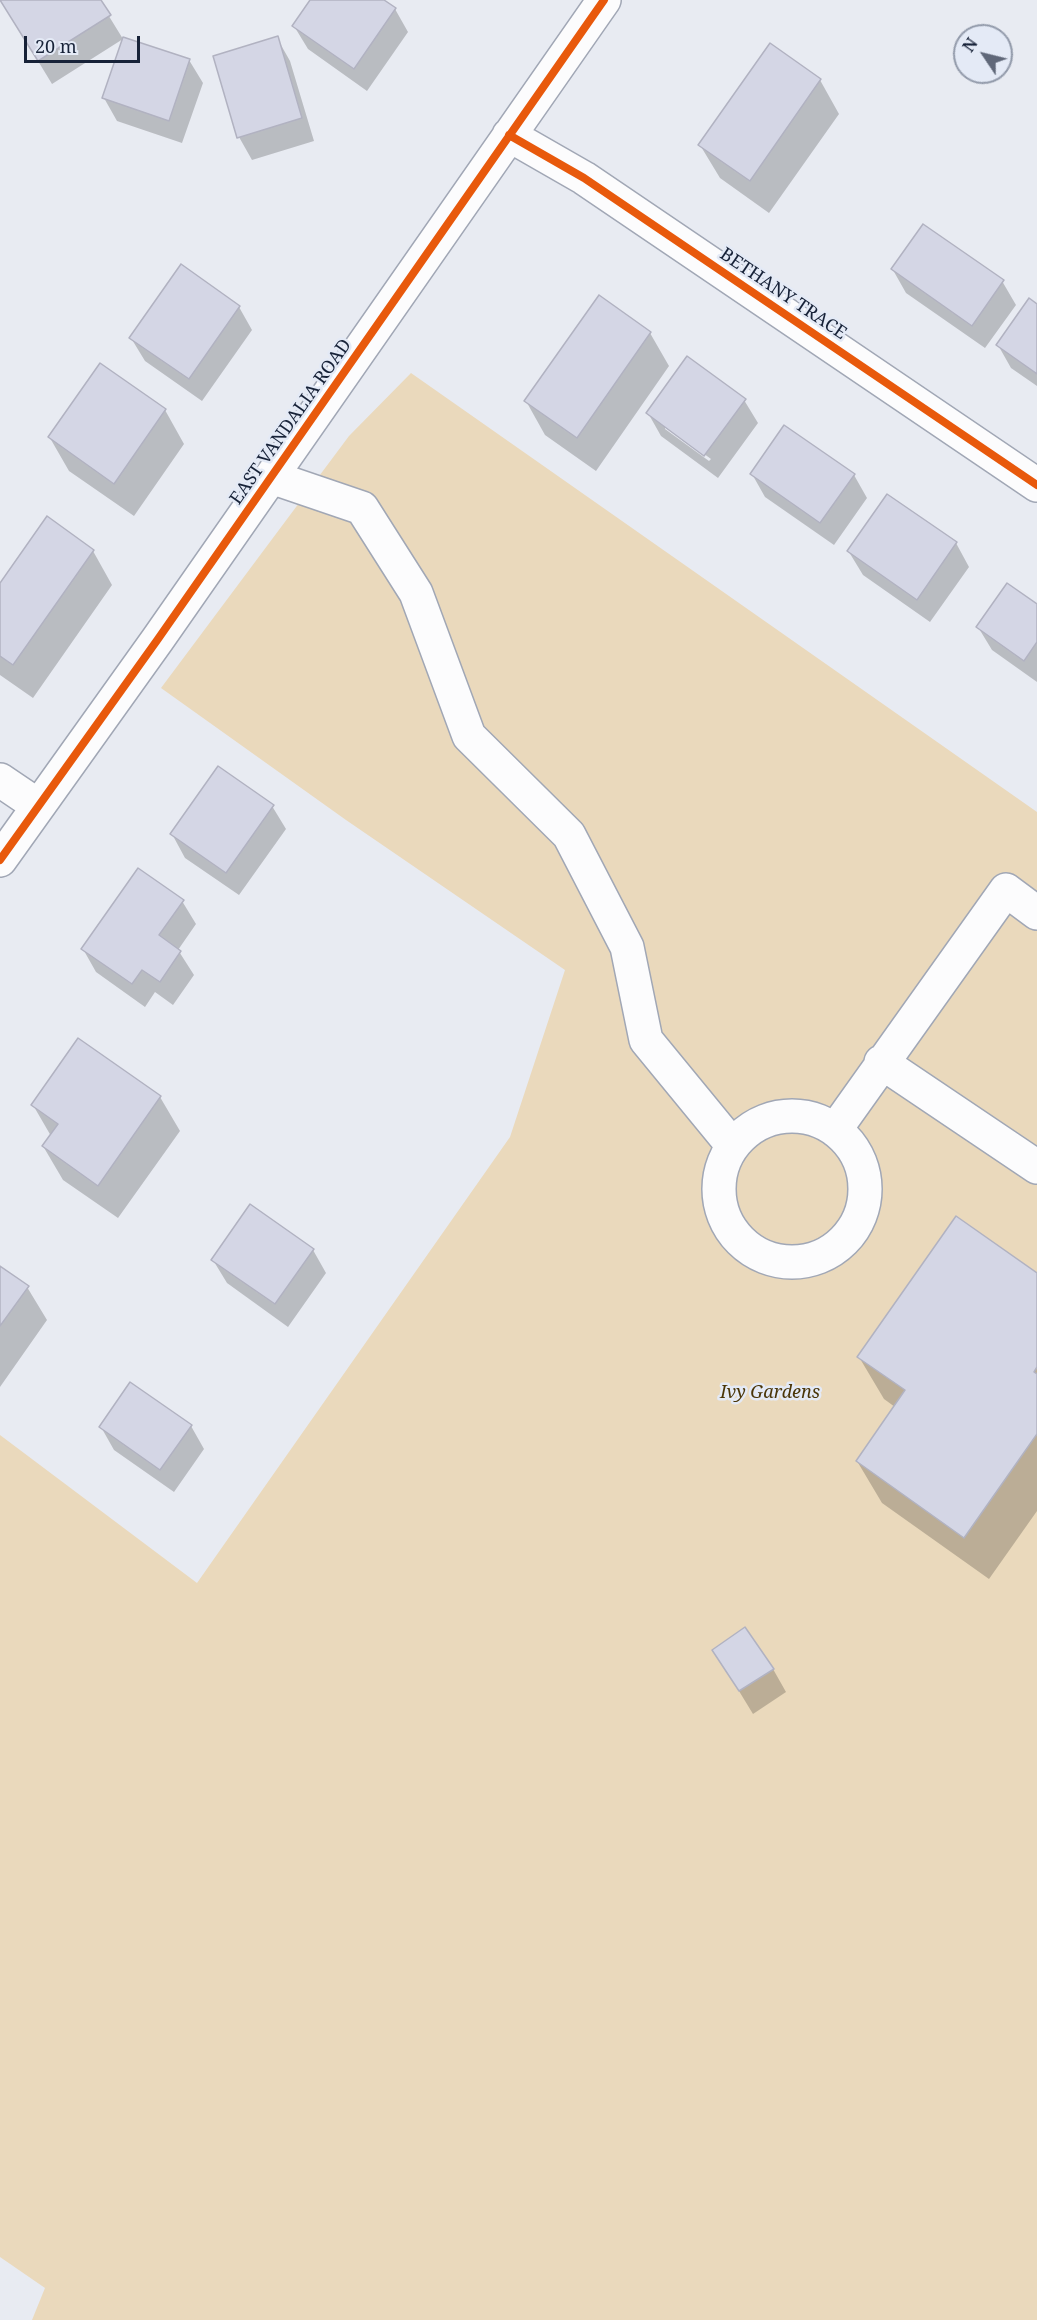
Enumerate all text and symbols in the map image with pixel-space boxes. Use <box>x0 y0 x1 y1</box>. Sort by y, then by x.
scale bar <box>27 24 142 62</box>
north arrow <box>953 24 1013 84</box>
text: N <box>957 33 983 56</box>
text: 20 m <box>35 34 77 58</box>
street label: BETHANY TRACE <box>716 244 850 344</box>
street label: EAST VANDALIA ROAD <box>226 335 356 509</box>
park label: Ivy Gardens <box>720 1382 820 1404</box>

